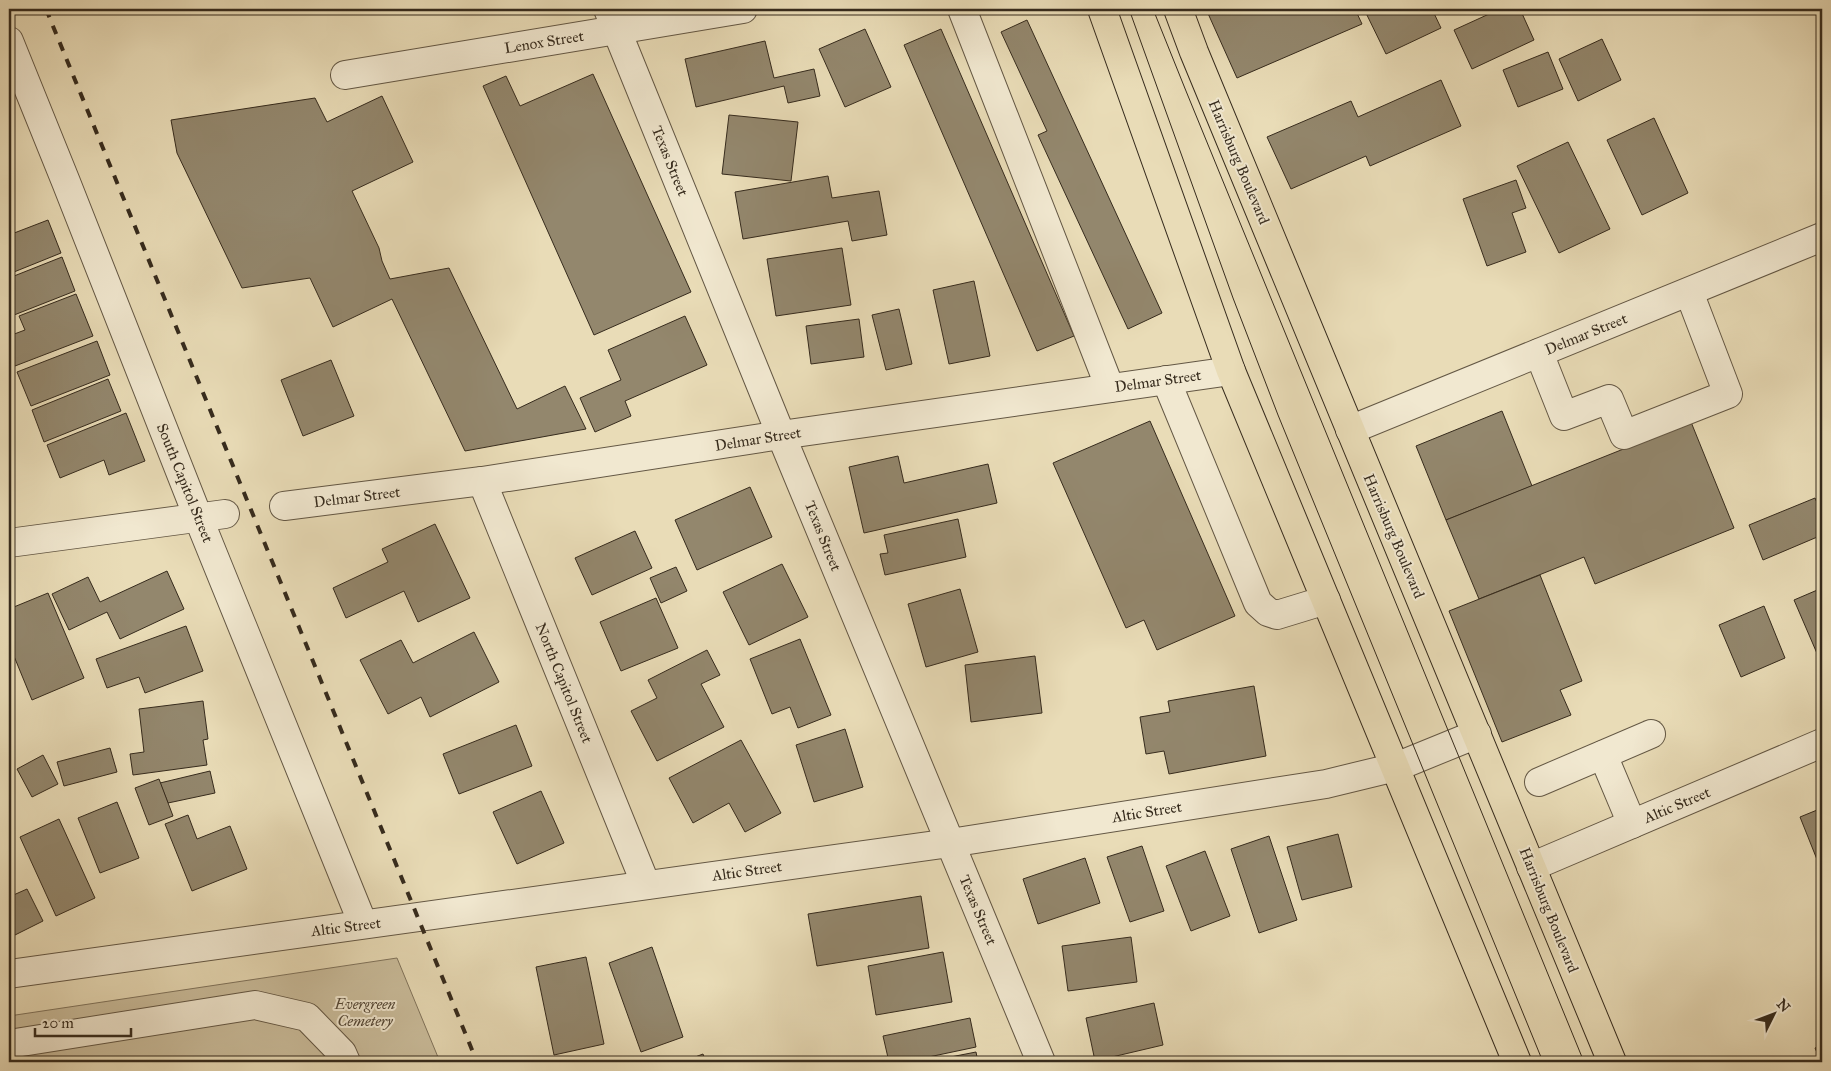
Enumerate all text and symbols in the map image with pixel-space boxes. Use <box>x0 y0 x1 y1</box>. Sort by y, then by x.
street label: Lenox Street <box>503 27 586 57</box>
street label: Harrisburg Boulevard <box>1205 97 1274 227</box>
street label: Texas Street <box>648 123 693 199</box>
street label: Delmar Street <box>1542 309 1630 359</box>
street label: Delmar Street <box>1114 366 1203 396</box>
street label: South Capitol Street <box>153 421 217 546</box>
street label: Delmar Street <box>714 423 803 455</box>
street label: Harrisburg Boulevard <box>1360 471 1429 601</box>
street label: Delmar Street <box>313 483 402 511</box>
street label: Texas Street <box>801 498 846 574</box>
street label: North Capitol Street <box>532 620 597 746</box>
street label: Altic Street <box>1640 783 1713 827</box>
street label: Altic Street <box>1110 798 1184 827</box>
street label: Harrisburg Boulevard <box>1516 845 1583 976</box>
street label: Altic Street <box>710 857 784 885</box>
street label: Texas Street <box>955 872 1001 948</box>
street label: Altic Street <box>309 914 383 940</box>
north arrow <box>1748 988 1798 1038</box>
park label: Evergreen Cemetery <box>334 995 396 1030</box>
text: N <box>1773 996 1794 1016</box>
scale bar <box>35 1006 131 1038</box>
text: 20 m <box>42 1014 74 1032</box>

